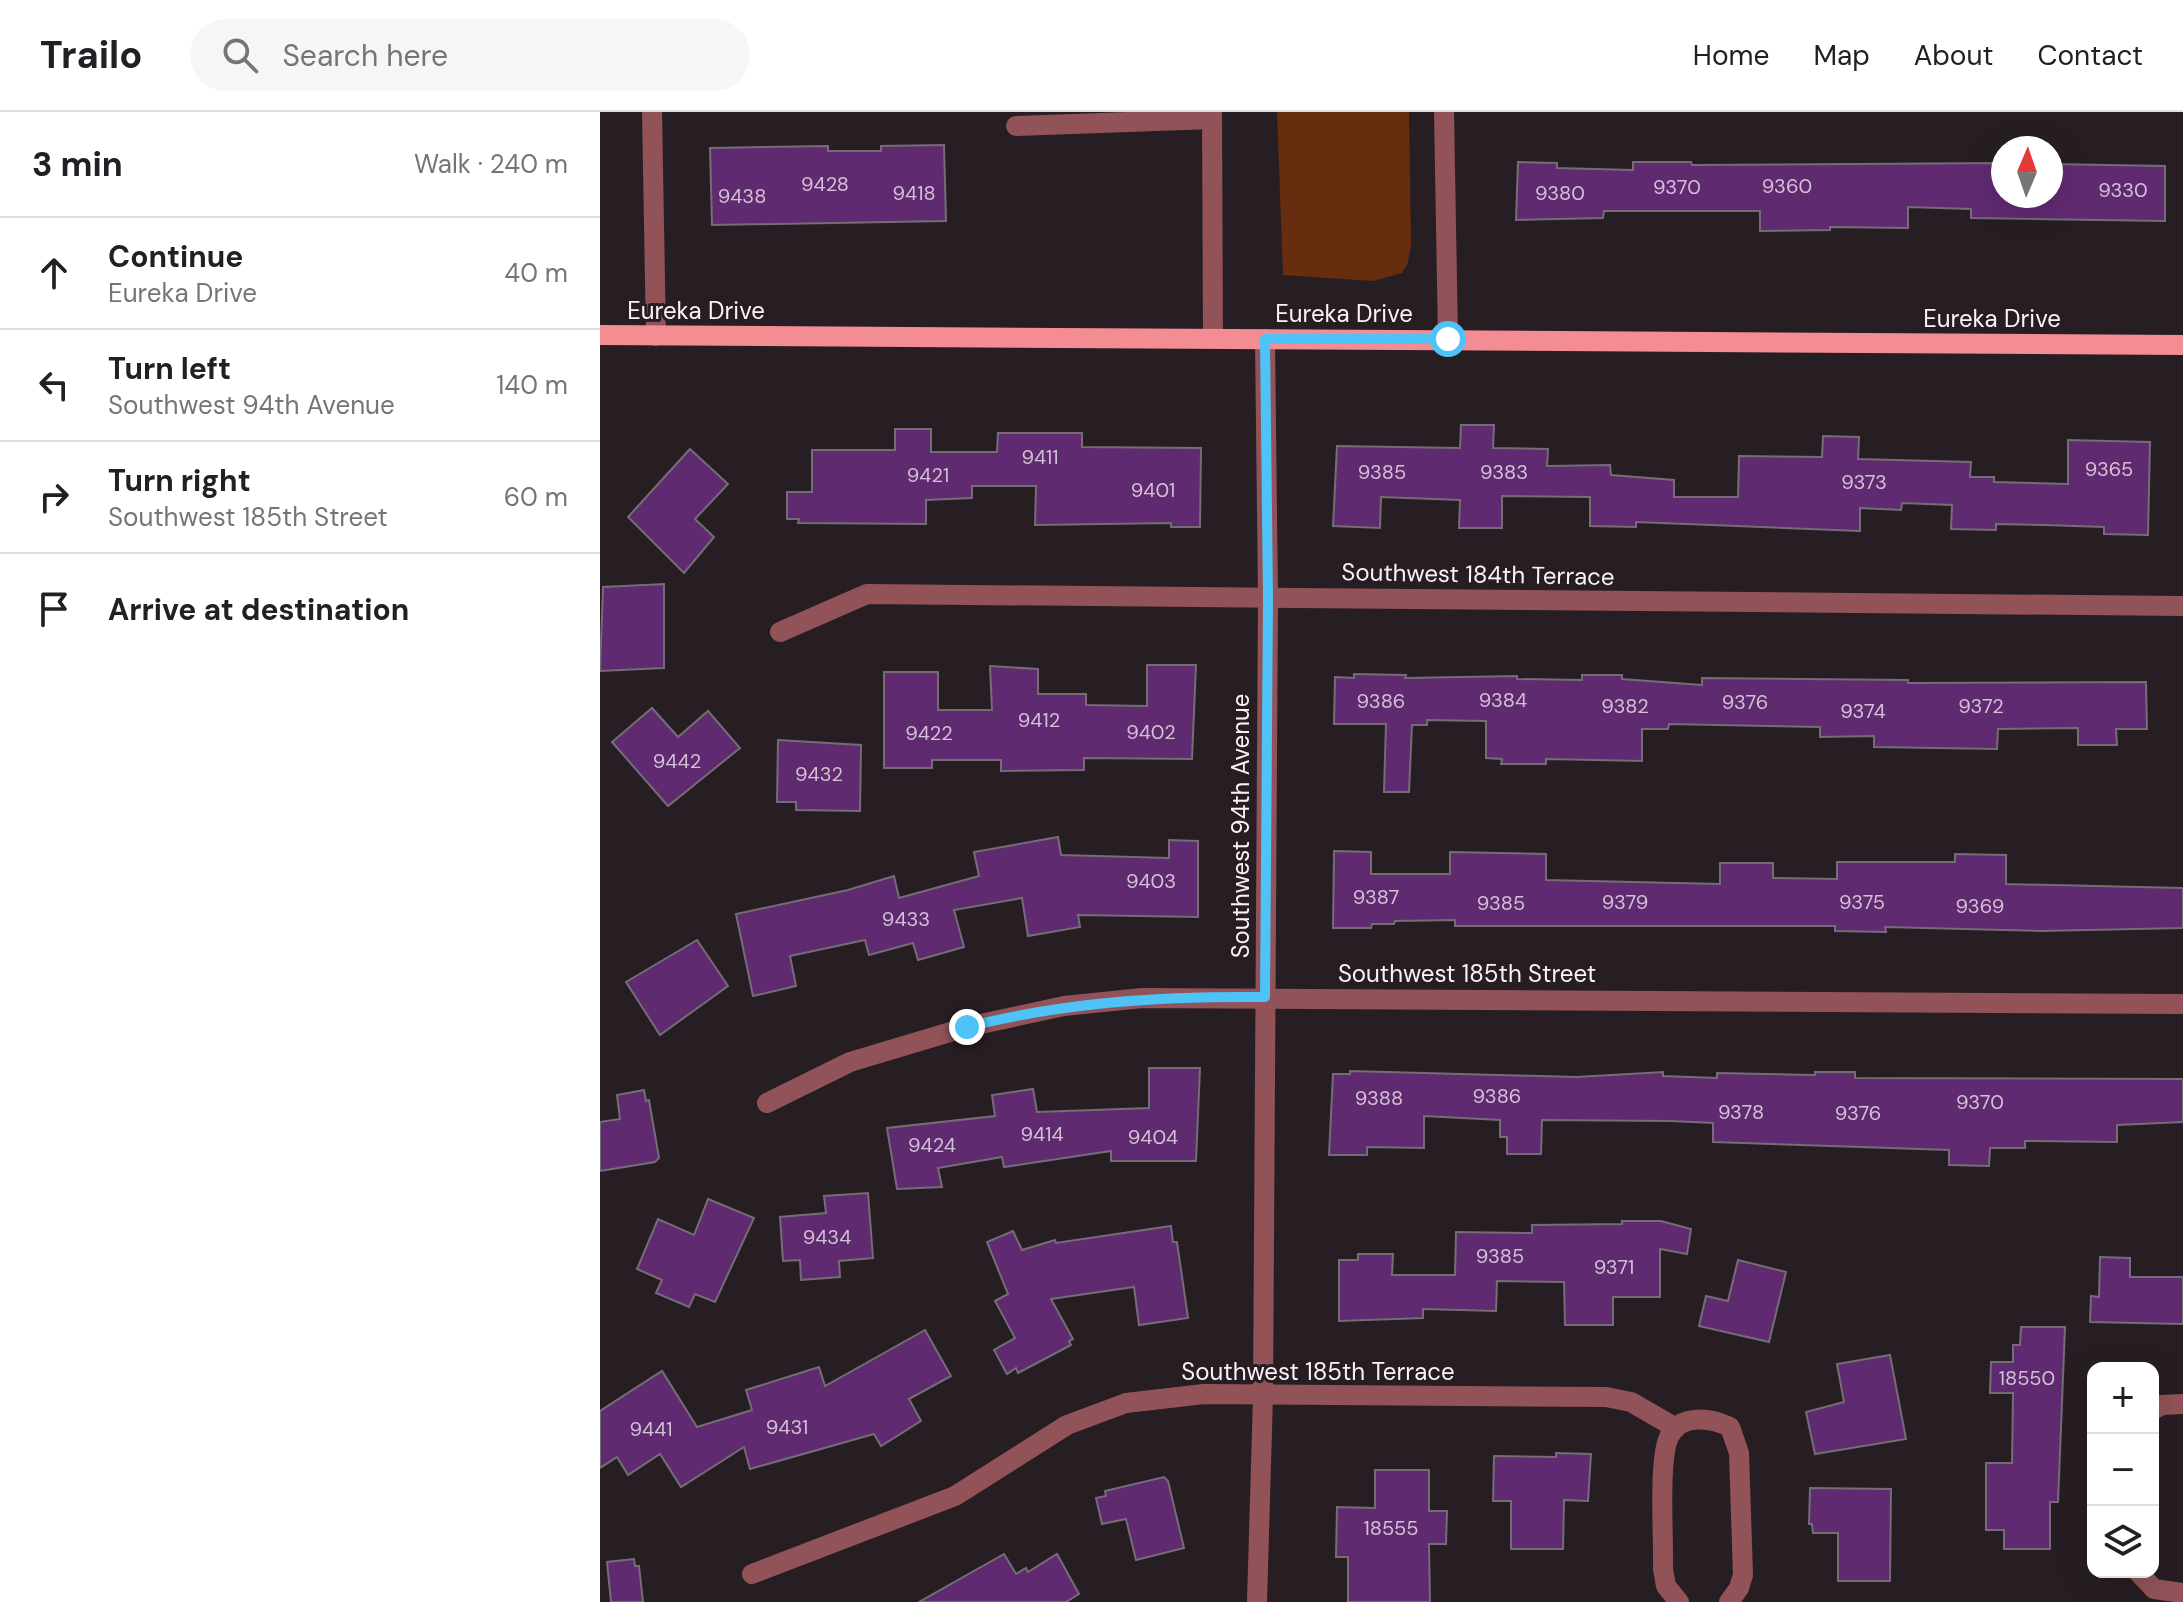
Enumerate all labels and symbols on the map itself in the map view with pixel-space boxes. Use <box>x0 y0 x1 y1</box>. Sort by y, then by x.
north arrow <box>1991 136 2063 208</box>
house number: 9428 <box>801 171 849 197</box>
house number: 9360 <box>1762 173 1812 199</box>
house number: 9370 <box>1653 174 1701 200</box>
house number: 9330 <box>2098 177 2148 203</box>
house number: 9418 <box>892 180 936 206</box>
house number: 9380 <box>1535 180 1585 206</box>
house number: 9438 <box>718 183 766 209</box>
street label: Eureka Drive <box>627 295 765 326</box>
street label: Eureka Drive <box>1275 298 1413 329</box>
street label: Eureka Drive <box>1923 303 2061 334</box>
route start <box>1430 321 1466 357</box>
house number: 9411 <box>1021 444 1059 470</box>
house number: 9365 <box>2085 456 2133 482</box>
house number: 9385 <box>1358 459 1406 485</box>
house number: 9383 <box>1480 459 1528 485</box>
house number: 9421 <box>907 462 949 488</box>
house number: 9373 <box>1841 469 1887 495</box>
house number: 9401 <box>1131 477 1175 503</box>
street label: Southwest 184th Terrace <box>1341 556 1615 592</box>
house number: 9384 <box>1479 687 1527 713</box>
house number: 9386 <box>1357 688 1405 714</box>
house number: 9376 <box>1722 689 1768 715</box>
house number: 9382 <box>1601 693 1649 719</box>
house number: 9372 <box>1958 693 2004 719</box>
street label: Southwest 94th Avenue <box>1225 694 1256 958</box>
house number: 9374 <box>1840 698 1886 724</box>
house number: 9412 <box>1018 707 1060 733</box>
house number: 9402 <box>1126 719 1176 745</box>
house number: 9422 <box>905 720 953 746</box>
house number: 9442 <box>653 748 701 774</box>
house number: 9432 <box>795 761 843 787</box>
house number: 9403 <box>1126 868 1176 894</box>
house number: 9387 <box>1353 884 1399 910</box>
house number: 9379 <box>1602 889 1648 915</box>
house number: 9375 <box>1839 889 1885 915</box>
house number: 9385 <box>1477 890 1525 916</box>
house number: 9369 <box>1956 893 2004 919</box>
house number: 9433 <box>882 906 930 932</box>
street label: Southwest 185th Street <box>1338 958 1596 989</box>
route end <box>949 1009 985 1045</box>
house number: 9386 <box>1473 1083 1521 1109</box>
house number: 9388 <box>1355 1085 1403 1111</box>
house number: 9370 <box>1956 1089 2004 1115</box>
house number: 9378 <box>1718 1099 1764 1125</box>
house number: 9376 <box>1835 1100 1881 1126</box>
house number: 9414 <box>1020 1121 1064 1147</box>
house number: 9404 <box>1128 1124 1178 1150</box>
house number: 9424 <box>908 1132 956 1158</box>
house number: 9434 <box>803 1224 851 1250</box>
house number: 9385 <box>1476 1243 1524 1269</box>
house number: 9371 <box>1594 1254 1634 1280</box>
street label: Southwest 185th Terrace <box>1181 1356 1455 1387</box>
house number: 18550 <box>1999 1365 2055 1391</box>
house number: 9431 <box>766 1414 808 1440</box>
house number: 9441 <box>629 1416 673 1442</box>
house number: 18555 <box>1364 1515 1419 1541</box>

